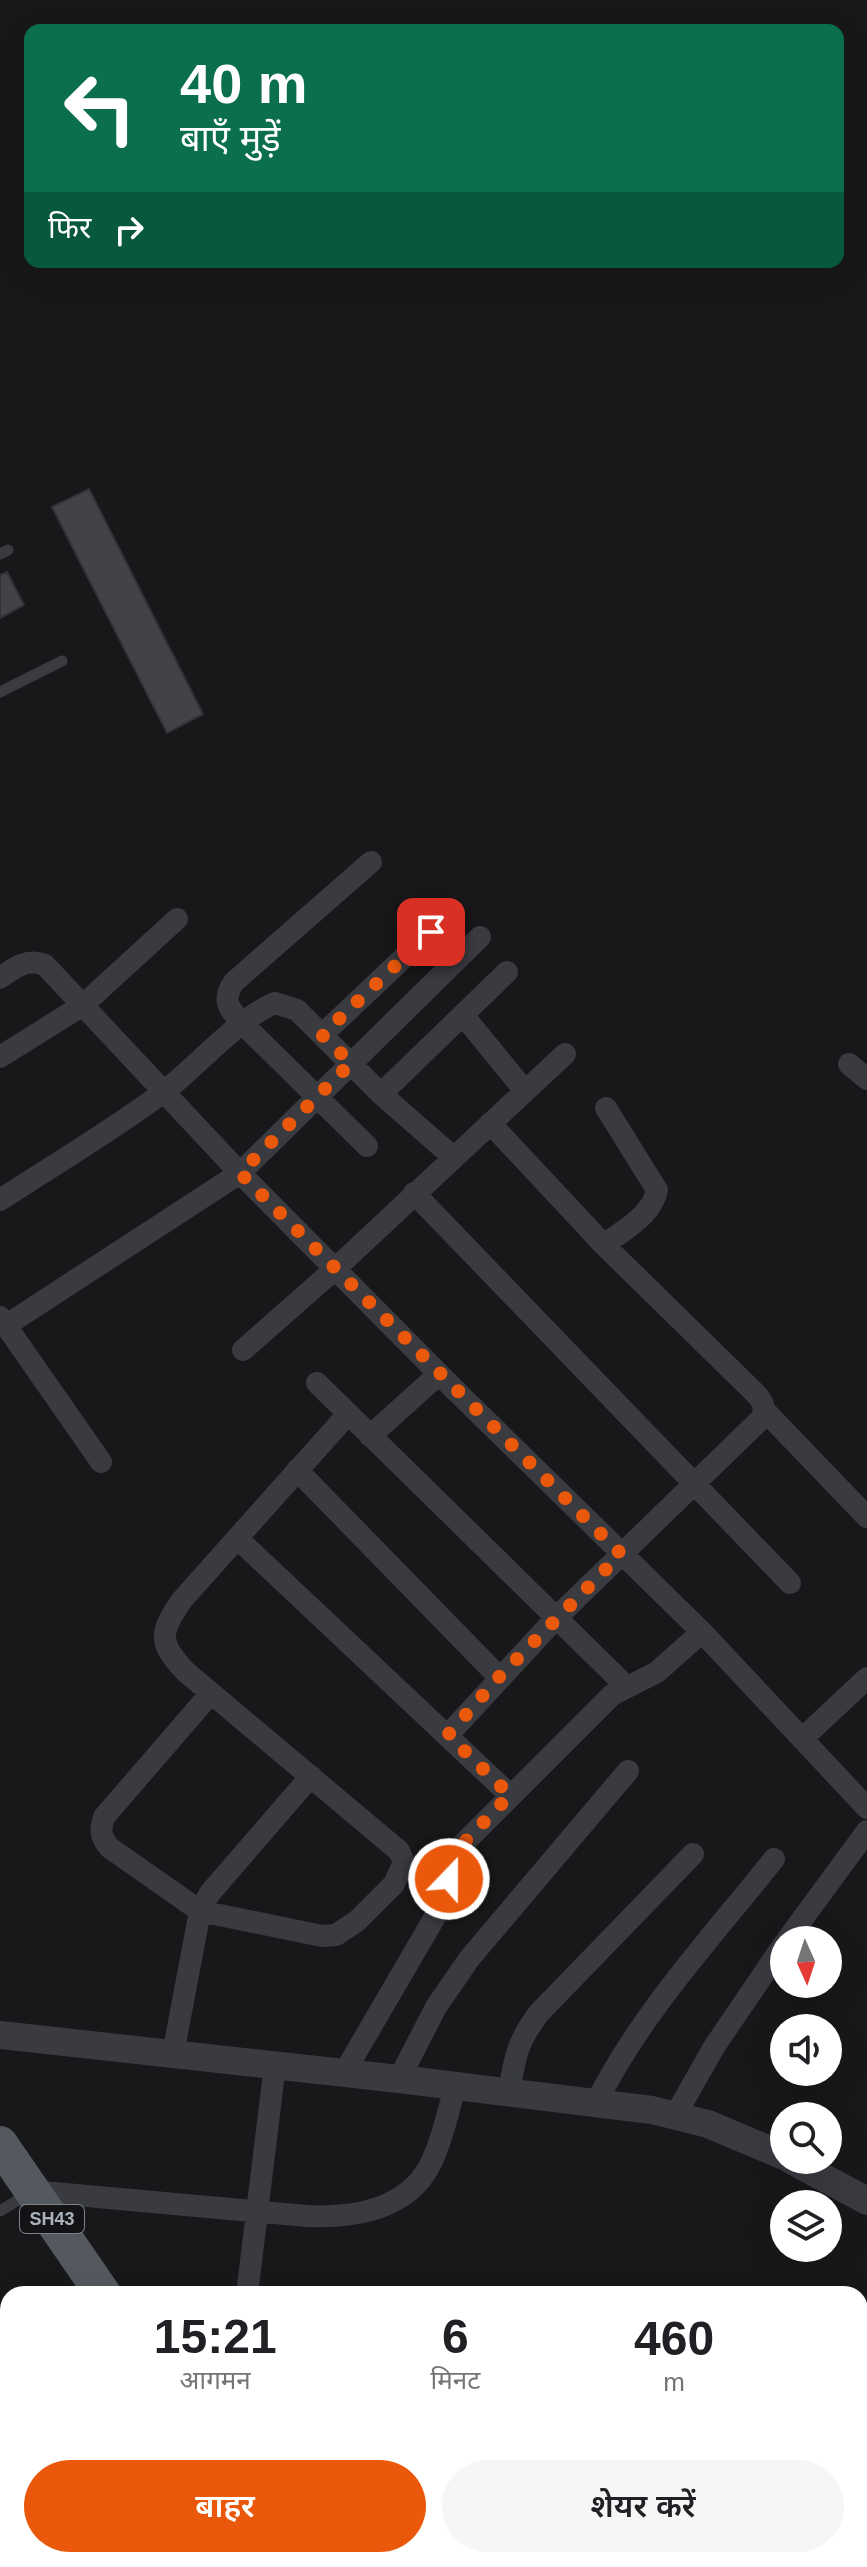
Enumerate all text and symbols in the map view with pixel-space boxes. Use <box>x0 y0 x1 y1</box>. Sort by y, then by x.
text: 40 m <box>180 52 308 115</box>
icon: left <box>48 56 152 160</box>
text: बाएँ मुड़ें <box>180 118 281 159</box>
icon: right <box>107 208 151 252</box>
text: फिर <box>48 211 91 244</box>
pin <box>397 898 465 966</box>
icon: arrive <box>409 910 453 954</box>
position arrow <box>407 1837 491 1921</box>
north arrow <box>770 1926 842 1998</box>
map controls <box>770 1926 842 2262</box>
button: sound <box>770 2014 842 2086</box>
button: search <box>770 2102 842 2174</box>
button: layers <box>770 2190 842 2262</box>
road number: SH43 <box>20 2205 84 2233</box>
text: 15:21 <box>154 2310 277 2363</box>
text: 6 <box>442 2310 469 2363</box>
text: 460 <box>634 2312 714 2365</box>
text: आगमन <box>180 2365 251 2395</box>
text: मिनट <box>430 2365 480 2395</box>
text: m <box>663 2367 685 2397</box>
button: बाहर <box>24 2460 426 2552</box>
button: शेयर करें <box>442 2460 844 2552</box>

